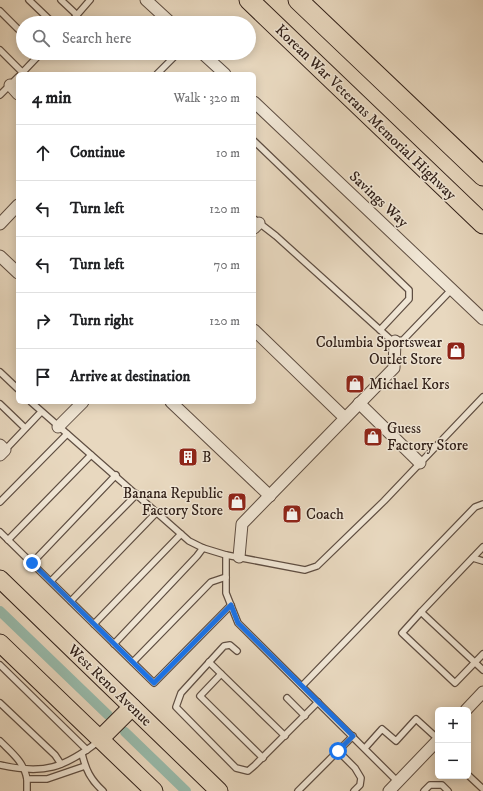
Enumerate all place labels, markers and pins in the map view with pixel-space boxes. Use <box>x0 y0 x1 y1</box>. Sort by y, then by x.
place label: Columbia Sportswear Outlet Store <box>316 333 442 369</box>
shop icon: Columbia Sportswear Outlet Store <box>445 340 467 362</box>
shop icon: Michael Kors <box>344 373 366 395</box>
place label: Michael Kors <box>369 375 449 394</box>
place label: Guess Factory Store <box>387 419 468 455</box>
shop icon: Guess Factory Store <box>362 426 384 448</box>
building icon: B <box>177 446 199 468</box>
place label: B <box>202 448 212 467</box>
place label: Banana Republic Factory Store <box>123 484 224 520</box>
shop icon: Banana Republic Factory Store <box>226 491 248 513</box>
shop icon: Coach <box>281 503 303 525</box>
place label: Coach <box>306 505 344 524</box>

